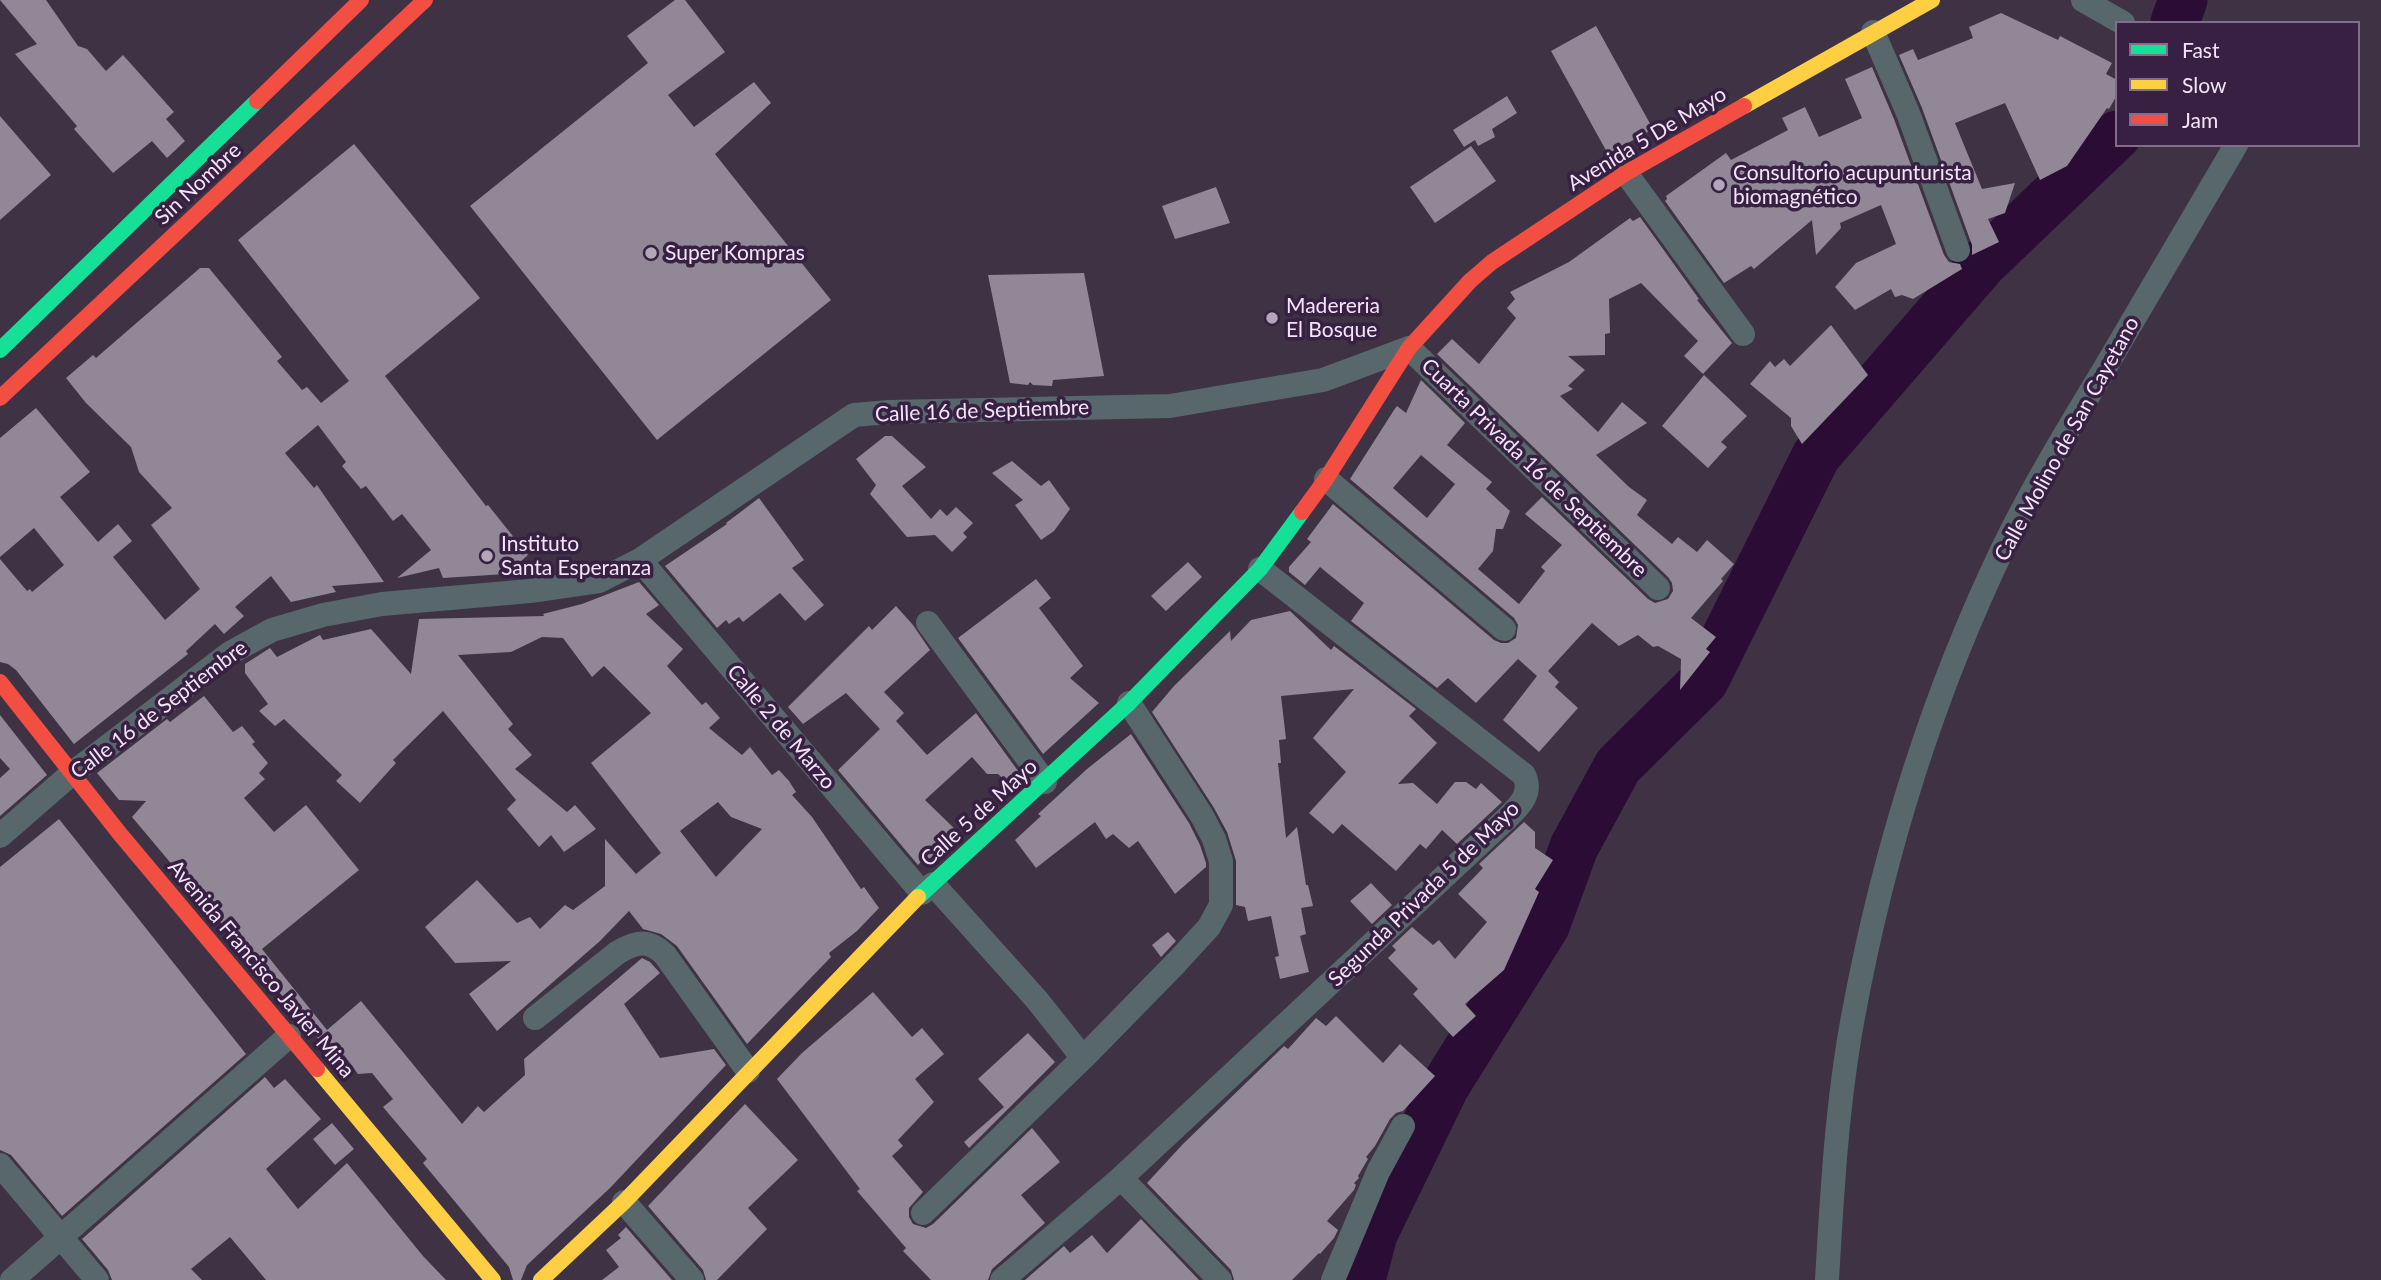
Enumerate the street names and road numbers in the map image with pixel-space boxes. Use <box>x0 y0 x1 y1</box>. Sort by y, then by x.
street label: Avenida 5 De Mayo <box>1563 82 1731 196</box>
street label: Sin Nombre <box>150 138 246 230</box>
street label: Calle Molino de San Cayetano <box>1989 313 2145 565</box>
street label: Cuarta Privada 16 de Septiembre <box>1416 353 1652 583</box>
street label: Calle 16 de Septiembre <box>875 395 1089 427</box>
street label: Calle 16 de Septiembre <box>66 635 252 785</box>
street label: Calle 2 de Marzo <box>722 659 840 795</box>
street label: Calle 5 de Mayo <box>915 754 1043 872</box>
street label: Segunda Privada 5 de Mayo <box>1323 796 1525 992</box>
street label: Avenida Francisco Javier Mina <box>163 855 359 1083</box>

